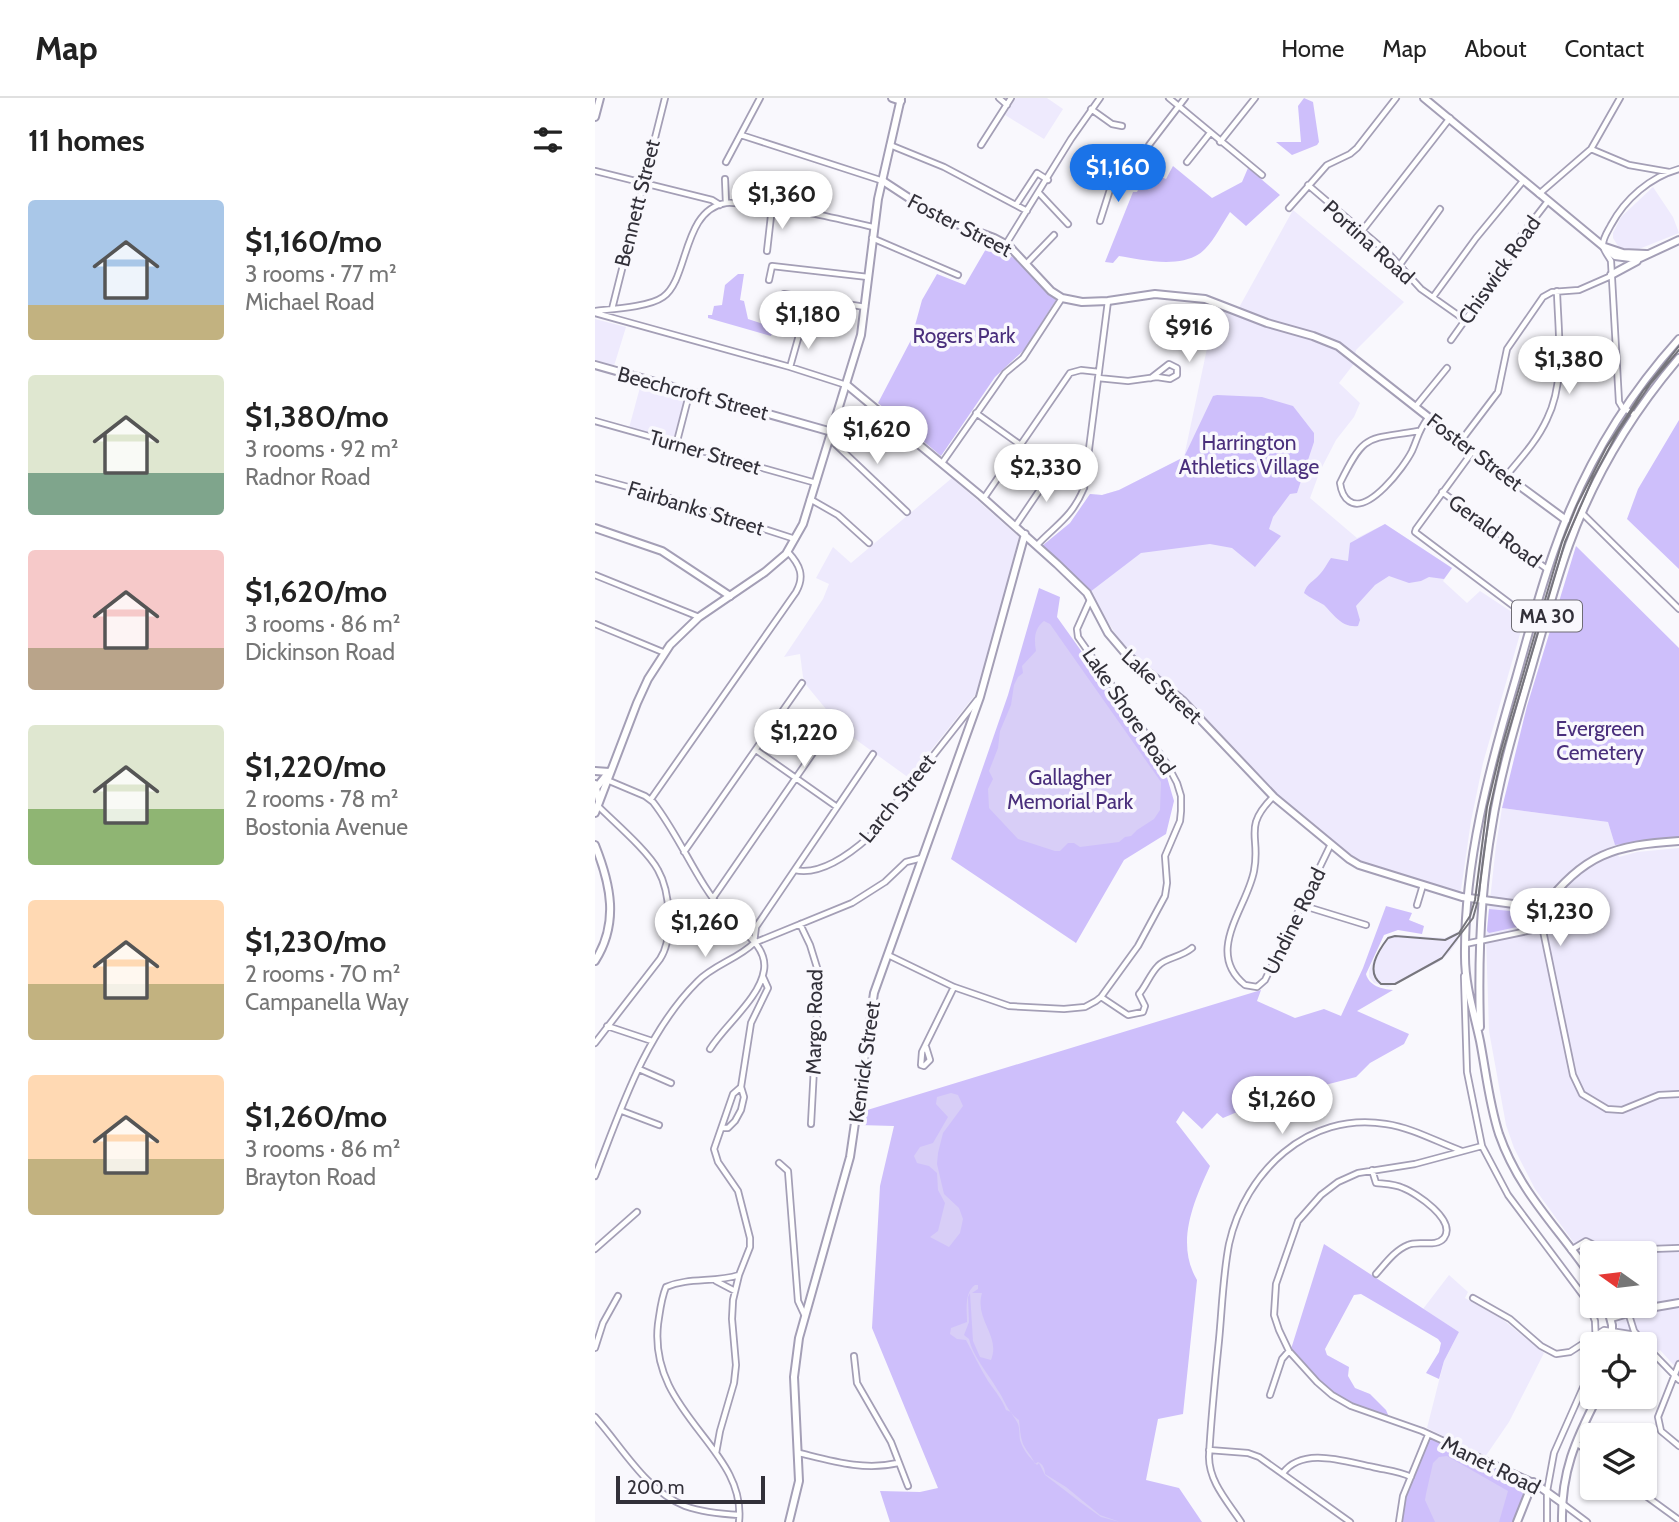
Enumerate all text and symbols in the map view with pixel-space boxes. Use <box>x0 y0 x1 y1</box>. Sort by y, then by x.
text: Map <box>35 28 98 68</box>
text: Home <box>1281 34 1344 63</box>
text: Map <box>1382 34 1427 63</box>
text: About <box>1465 34 1527 63</box>
text: Contact <box>1565 34 1644 63</box>
icon: filters <box>529 121 567 159</box>
text: 11 homes <box>28 122 145 159</box>
street label: Bennett Street <box>609 137 665 269</box>
pin: $1,160 <box>1061 144 1175 204</box>
text: $1,160 <box>1086 153 1150 181</box>
pin: $1,360 <box>725 172 839 231</box>
text: $1,360 <box>748 180 816 208</box>
street label: Foster Street <box>904 188 1016 262</box>
street label: Portina Road <box>1318 195 1420 289</box>
street label: Chiswick Road <box>1453 211 1545 329</box>
text: $1,160/mo <box>245 223 382 260</box>
icon: home <box>84 228 168 312</box>
text: 3 rooms · 77 m² <box>245 260 397 288</box>
text: Michael Road <box>245 288 375 316</box>
pin: $1,180 <box>751 292 865 351</box>
text: $1,180 <box>775 300 841 328</box>
pin: $916 <box>1148 304 1230 364</box>
text: $916 <box>1165 313 1213 341</box>
park label: Rogers Park <box>913 323 1016 348</box>
pin: $1,380 <box>1512 336 1626 396</box>
text: $1,380 <box>1534 345 1604 373</box>
street label: Beechcroft Street <box>615 361 771 425</box>
text: $1,380/mo <box>245 398 389 435</box>
icon: home <box>84 403 168 487</box>
pin: $1,620 <box>820 406 934 466</box>
street label: Foster Street <box>1422 408 1528 496</box>
text: $1,620 <box>843 415 911 443</box>
street label: Turner Street <box>646 424 764 480</box>
park label: Harrington Athletics Village <box>1179 430 1319 479</box>
text: 3 rooms · 92 m² <box>245 435 399 463</box>
pin: $2,330 <box>989 444 1103 504</box>
text: $2,330 <box>1010 453 1082 481</box>
text: Radnor Road <box>245 463 370 491</box>
street label: Fairbanks Street <box>625 475 767 541</box>
street label: Gerald Road <box>1444 489 1546 573</box>
text: $1,620/mo <box>245 573 387 610</box>
icon: home <box>84 578 168 662</box>
road number: MA 30 <box>1512 601 1582 632</box>
text: 3 rooms · 86 m² <box>245 610 400 638</box>
text: Dickinson Road <box>245 638 395 666</box>
street label: Lake Shore Road <box>1077 643 1181 779</box>
street label: Lake Street <box>1117 644 1207 728</box>
pin: $1,220 <box>747 710 861 769</box>
park label: Evergreen Cemetery <box>1556 716 1644 765</box>
text: $1,220 <box>770 718 838 746</box>
text: $1,220/mo <box>245 748 386 785</box>
street label: Larch Street <box>854 749 940 847</box>
icon: home <box>84 753 168 837</box>
park label: Gallagher Memorial Park <box>1007 765 1134 814</box>
text: 2 rooms · 78 m² <box>245 785 399 813</box>
text: Bostonia Avenue <box>245 813 408 841</box>
street label: Undine Road <box>1257 864 1331 978</box>
pin: $1,230 <box>1503 888 1617 948</box>
text: $1,230 <box>1526 897 1594 925</box>
pin: $1,260 <box>648 900 762 959</box>
text: $1,260 <box>671 908 739 936</box>
text: $1,230/mo <box>245 923 386 960</box>
icon: home <box>84 928 168 1012</box>
text: 2 rooms · 70 m² <box>245 960 400 988</box>
street label: Margo Road <box>801 969 827 1075</box>
text: Campanella Way <box>245 988 409 1016</box>
street label: Kenrick Street <box>843 1000 885 1124</box>
pin: $1,260 <box>1225 1076 1339 1136</box>
text: $1,260 <box>1248 1085 1316 1113</box>
text: $1,260/mo <box>245 1098 387 1135</box>
icon: home <box>84 1103 168 1187</box>
text: 3 rooms · 86 m² <box>245 1135 400 1163</box>
text: Brayton Road <box>245 1163 376 1191</box>
north arrow <box>1580 1241 1657 1318</box>
map controls <box>1580 1241 1657 1500</box>
button: locate <box>1580 1332 1657 1409</box>
button: layers <box>1580 1423 1657 1500</box>
street label: Manet Road <box>1437 1430 1545 1500</box>
scale bar <box>616 1473 765 1505</box>
text: 200 m <box>627 1476 684 1499</box>

